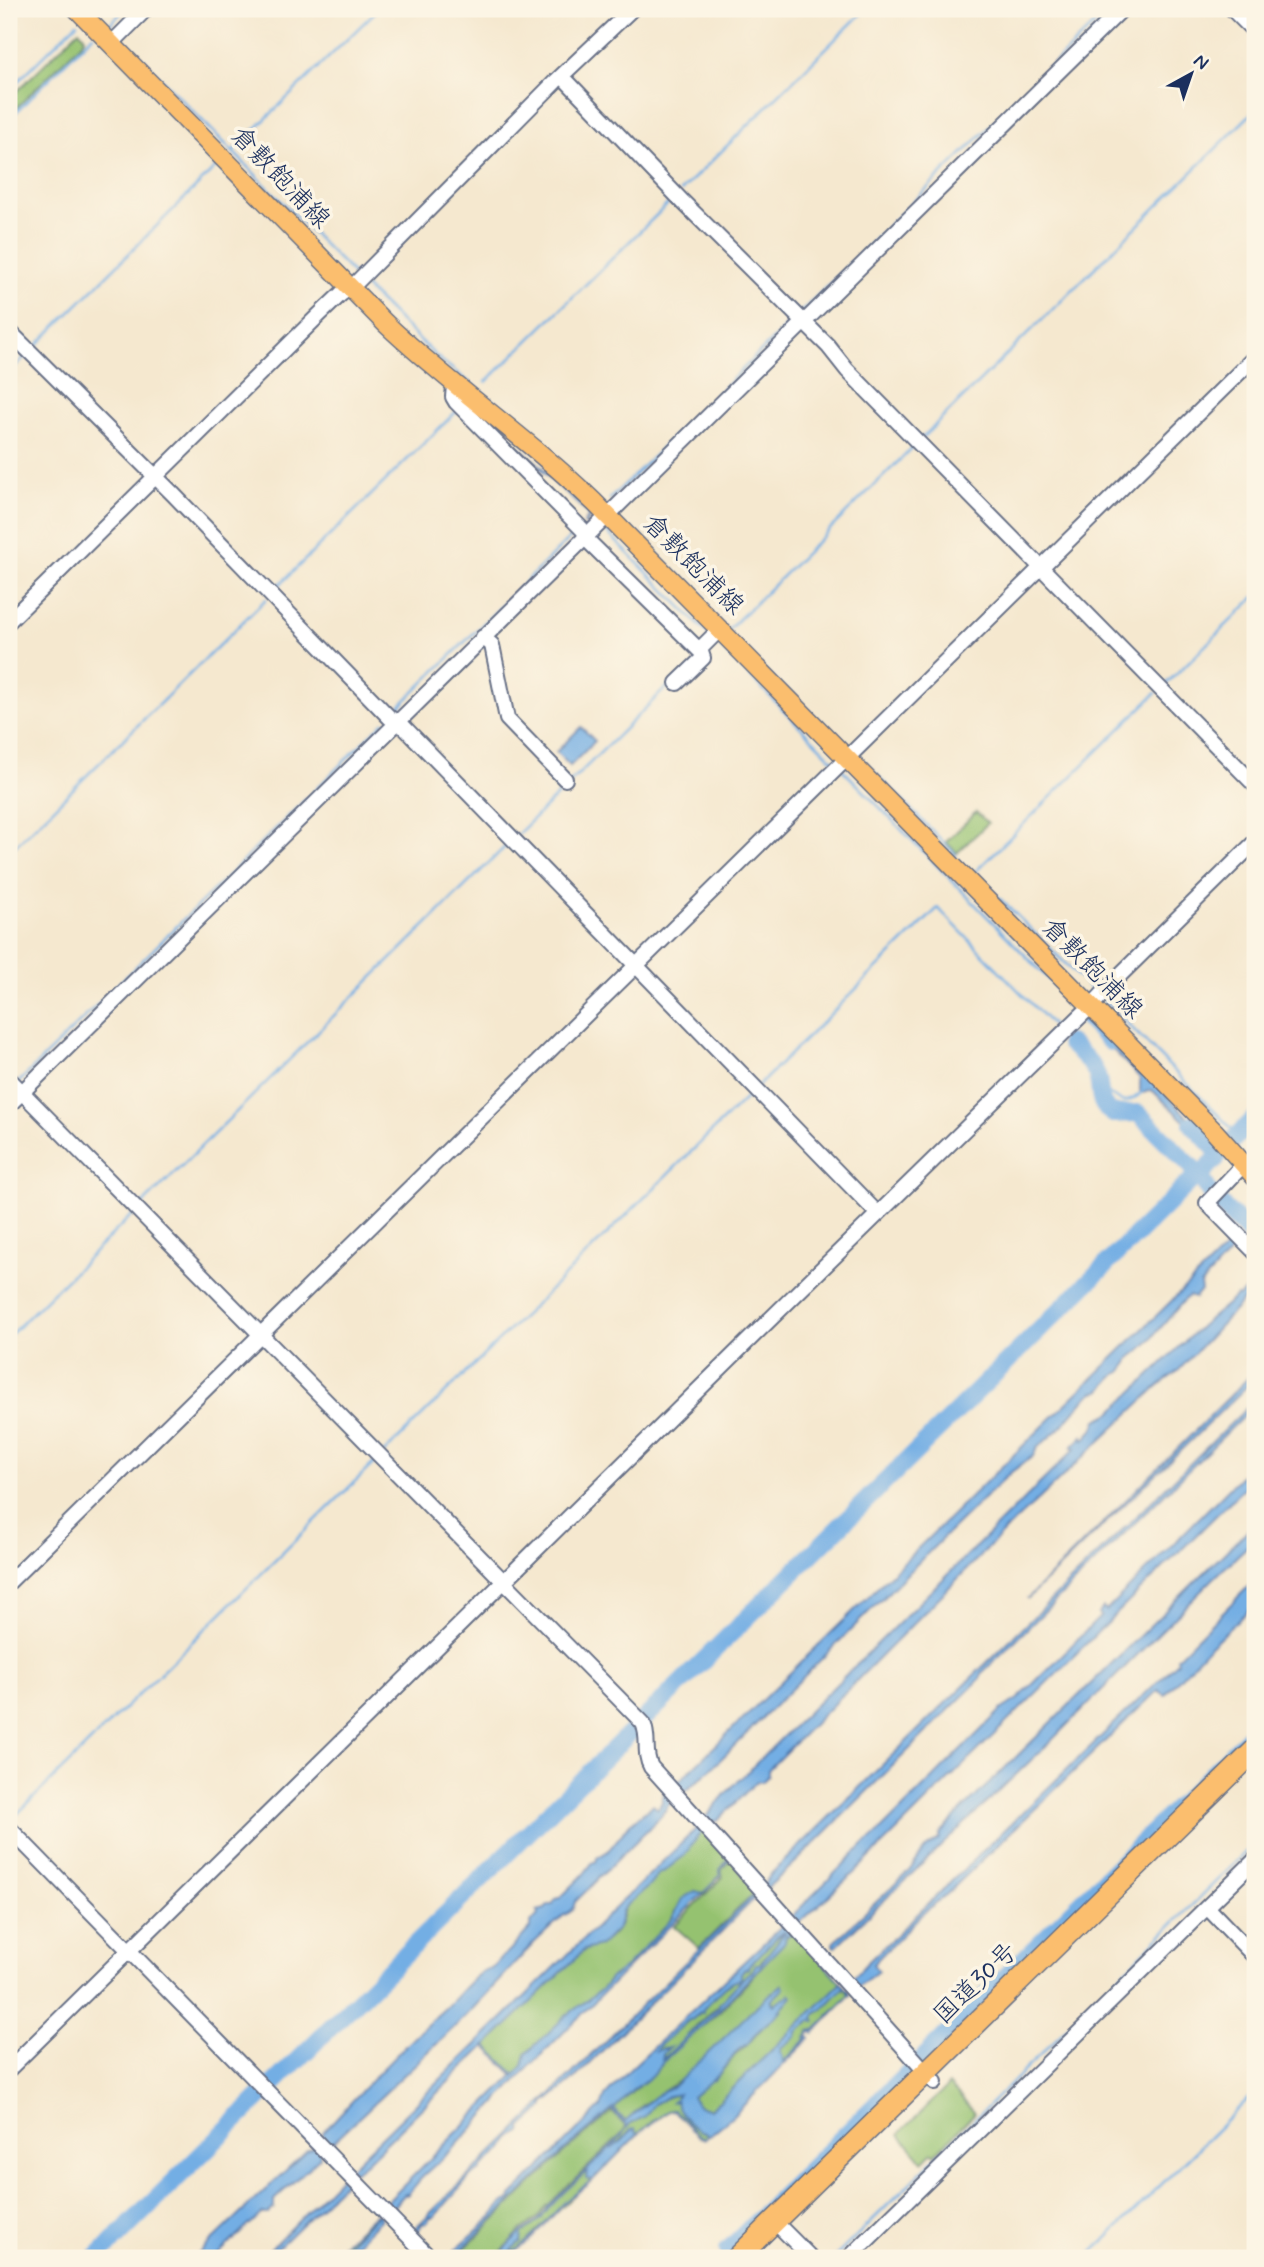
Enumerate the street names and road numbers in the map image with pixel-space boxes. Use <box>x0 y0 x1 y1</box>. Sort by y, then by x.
street label: 倉敷飽浦線 <box>223 119 337 237</box>
street label: 倉敷飽浦線 <box>635 507 751 623</box>
street label: 倉敷飽浦線 <box>1034 911 1150 1027</box>
street label: 国道30号 <box>927 1935 1025 2033</box>

